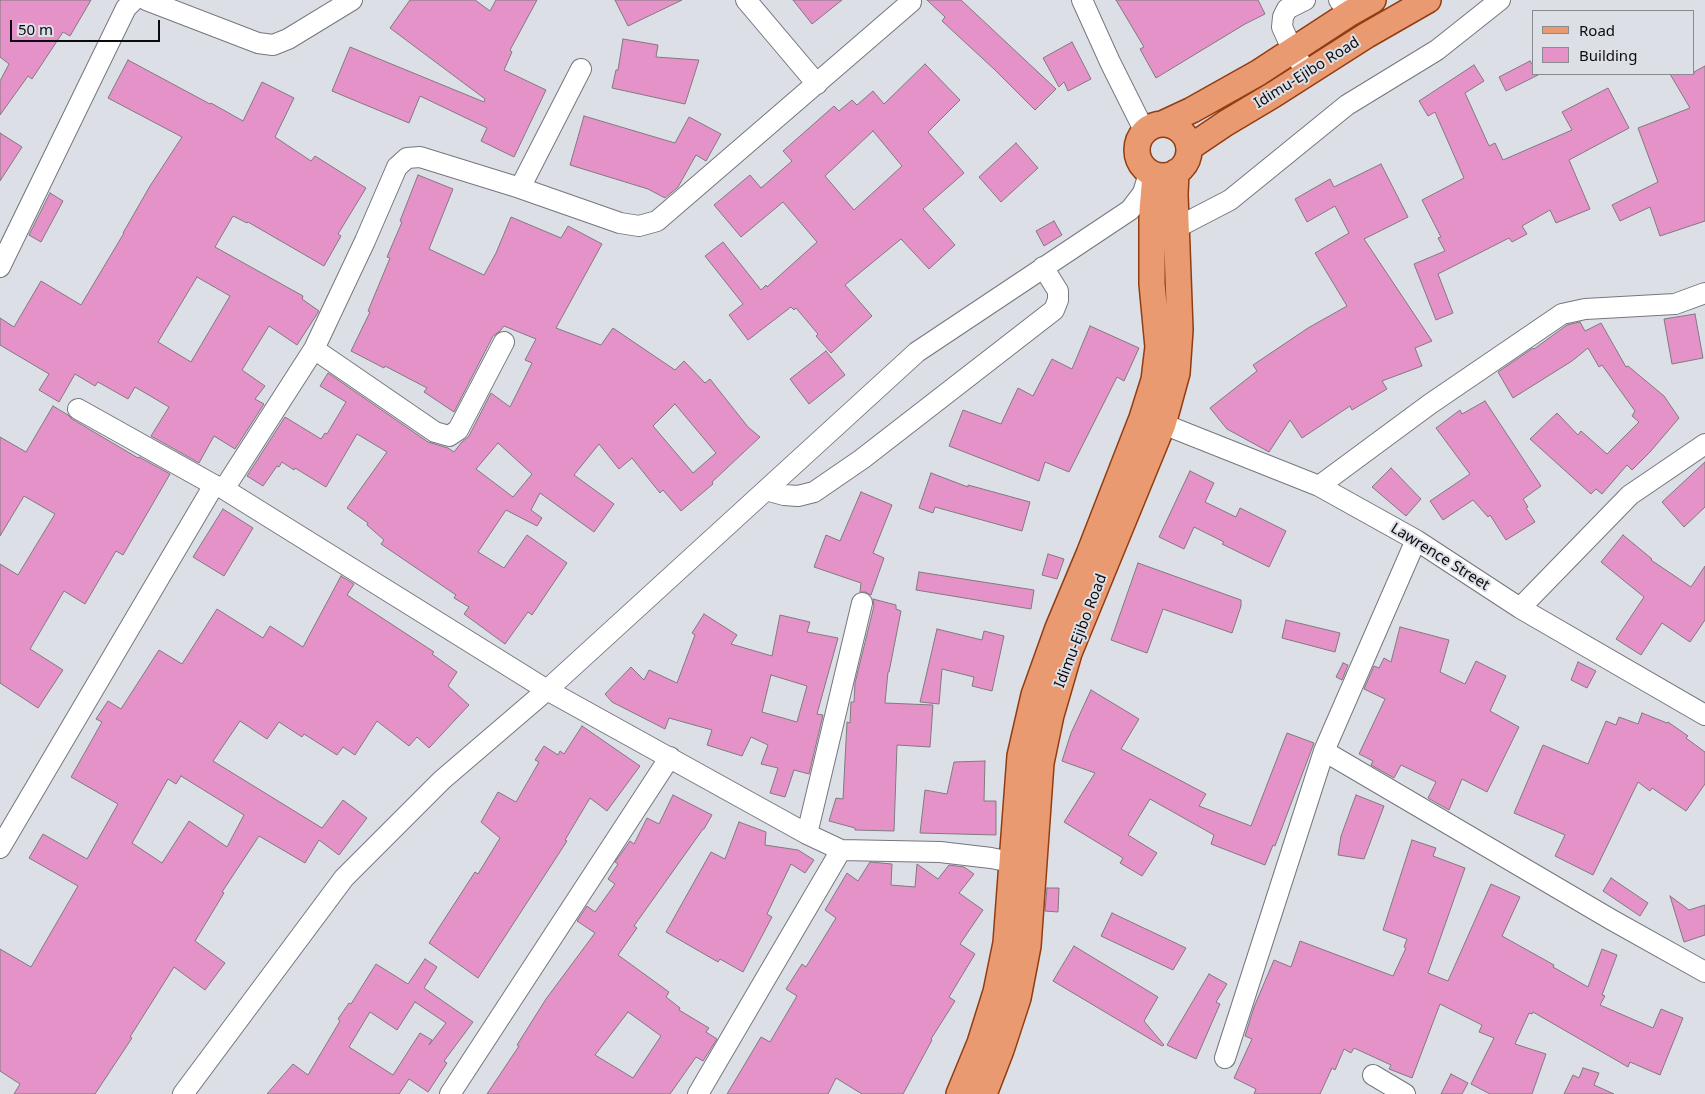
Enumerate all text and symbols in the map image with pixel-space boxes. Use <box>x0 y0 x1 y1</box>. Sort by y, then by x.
scale bar <box>12 10 162 42</box>
legend <box>1532 10 1695 75</box>
text: 50 m <box>18 19 53 39</box>
text: Road <box>1579 20 1615 40</box>
street label: Idimu-Ejibo Road <box>1251 33 1363 113</box>
text: Building <box>1579 45 1637 65</box>
street label: Lawrence Street <box>1387 519 1493 595</box>
street label: Idimu-Ejibo Road <box>1051 571 1111 691</box>

